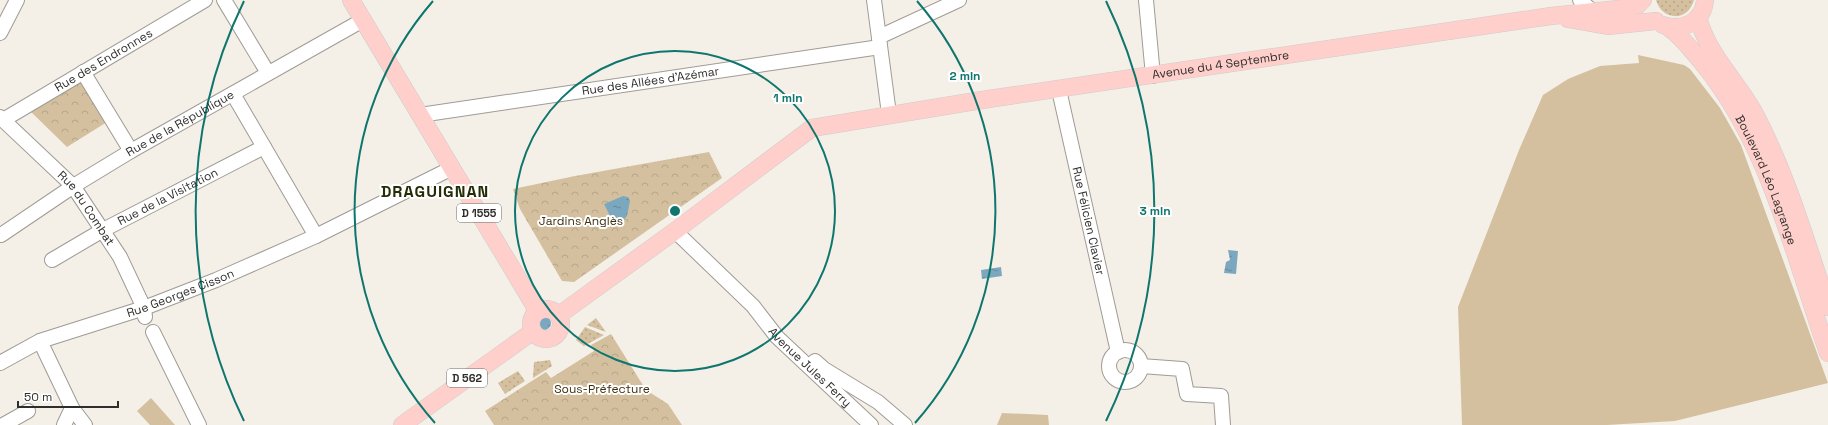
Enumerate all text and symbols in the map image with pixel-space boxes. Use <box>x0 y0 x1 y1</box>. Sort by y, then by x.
street label: Rue des Endronnes <box>52 25 155 96</box>
street label: Avenue du 4 Septembre <box>1151 47 1290 83</box>
street label: Rue des Allées d'Azémar <box>581 63 721 99</box>
text: 2 min <box>949 68 981 84</box>
street label: Rue de la République <box>123 87 237 160</box>
text: 1 min <box>773 90 803 106</box>
street label: Boulevard Léo Lagrange <box>1732 112 1800 247</box>
street label: Rue de la Visitation <box>115 164 221 229</box>
street label: Rue Félicien Clavier <box>1068 165 1108 277</box>
street label: Rue du Combat <box>54 167 118 249</box>
district label: DRAGUIGNAN <box>381 181 489 202</box>
text: 3 min <box>1139 203 1171 219</box>
road number: D 1555 <box>457 204 501 222</box>
centre of rings <box>668 204 682 218</box>
park label: Jardins Anglès <box>539 213 623 229</box>
street label: Rue Georges Cisson <box>125 265 237 321</box>
street label: Avenue Jules Ferry <box>765 324 855 411</box>
road number: D 562 <box>447 369 487 387</box>
park label: Sous-Préfecture <box>554 381 650 397</box>
scale bar <box>18 383 118 409</box>
text: 50 m <box>24 389 52 405</box>

